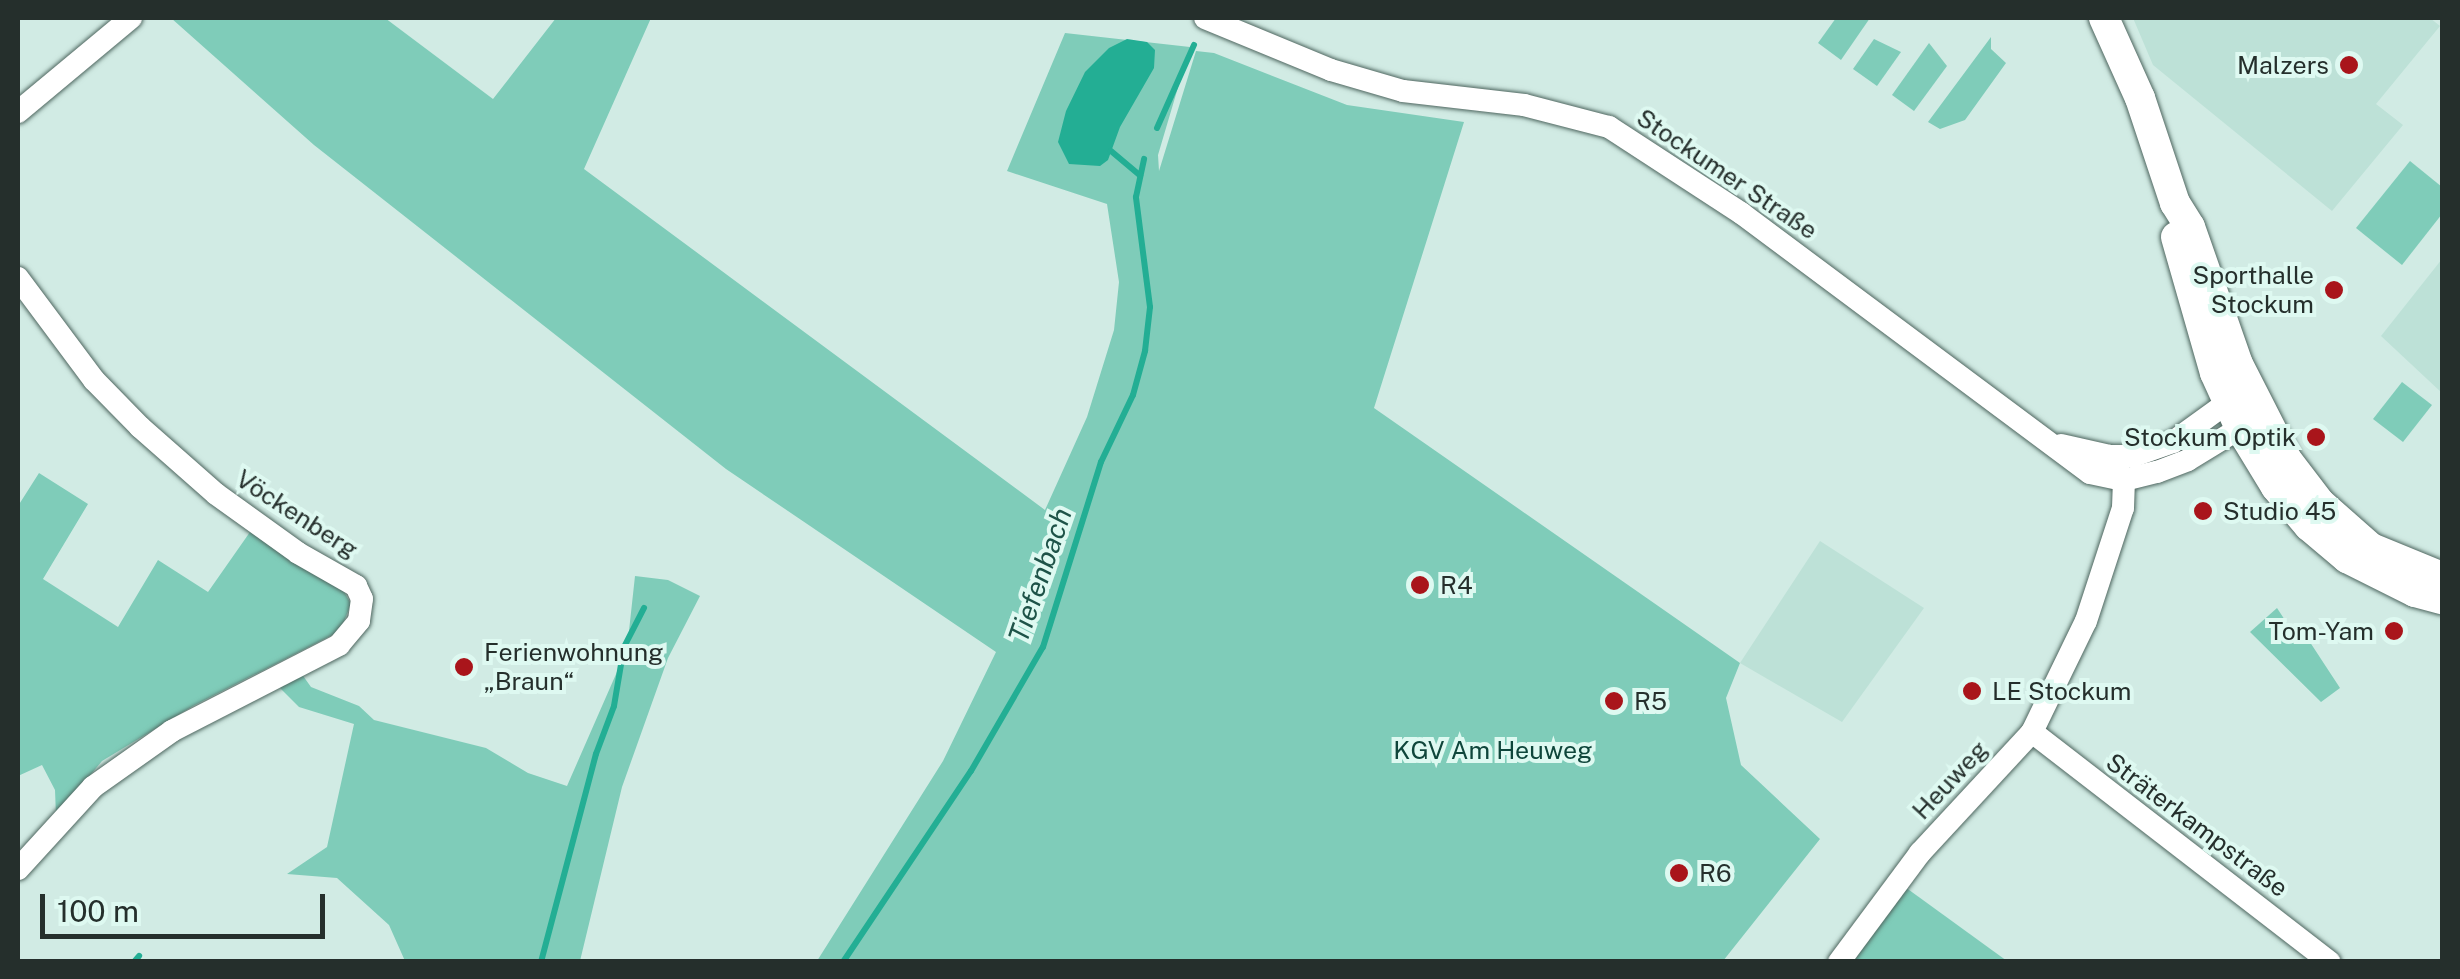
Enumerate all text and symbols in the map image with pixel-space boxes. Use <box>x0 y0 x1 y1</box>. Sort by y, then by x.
place label: Malzers <box>2237 50 2329 80</box>
marker: Malzers <box>2338 54 2360 76</box>
street label: Stockumer Straße <box>1631 102 1823 246</box>
place label: Sporthalle Stockum <box>2193 261 2314 320</box>
marker: Sporthalle Stockum <box>2323 279 2345 301</box>
place label: Stockum Optik <box>2124 422 2296 452</box>
marker: Stockum Optik <box>2305 426 2327 448</box>
street label: Vöckenberg <box>230 463 364 565</box>
place label: Studio 45 <box>2223 496 2336 526</box>
marker: Studio 45 <box>2192 500 2214 522</box>
water label: Tiefenbach <box>1001 503 1079 647</box>
place label: R4 <box>1440 570 1473 600</box>
marker: R4 <box>1409 574 1431 596</box>
place label: Tom-Yam <box>2269 616 2374 646</box>
marker: Tom-Yam <box>2383 620 2405 642</box>
place label: Ferienwohnung „Braun“ <box>484 638 664 697</box>
marker: Ferienwohnung „Braun“ <box>453 656 475 678</box>
place label: LE Stockum <box>1992 676 2131 706</box>
marker: LE Stockum <box>1961 680 1983 702</box>
place label: R5 <box>1634 686 1667 716</box>
marker: R5 <box>1603 690 1625 712</box>
street label: Heuweg <box>1906 734 1994 826</box>
park label: KGV Am Heuweg <box>1393 735 1593 765</box>
street label: Sträterkampstraße <box>2100 747 2294 903</box>
place label: R6 <box>1699 858 1731 888</box>
marker: R6 <box>1668 862 1690 884</box>
scale bar <box>45 874 330 936</box>
text: 100 m <box>57 893 139 929</box>

